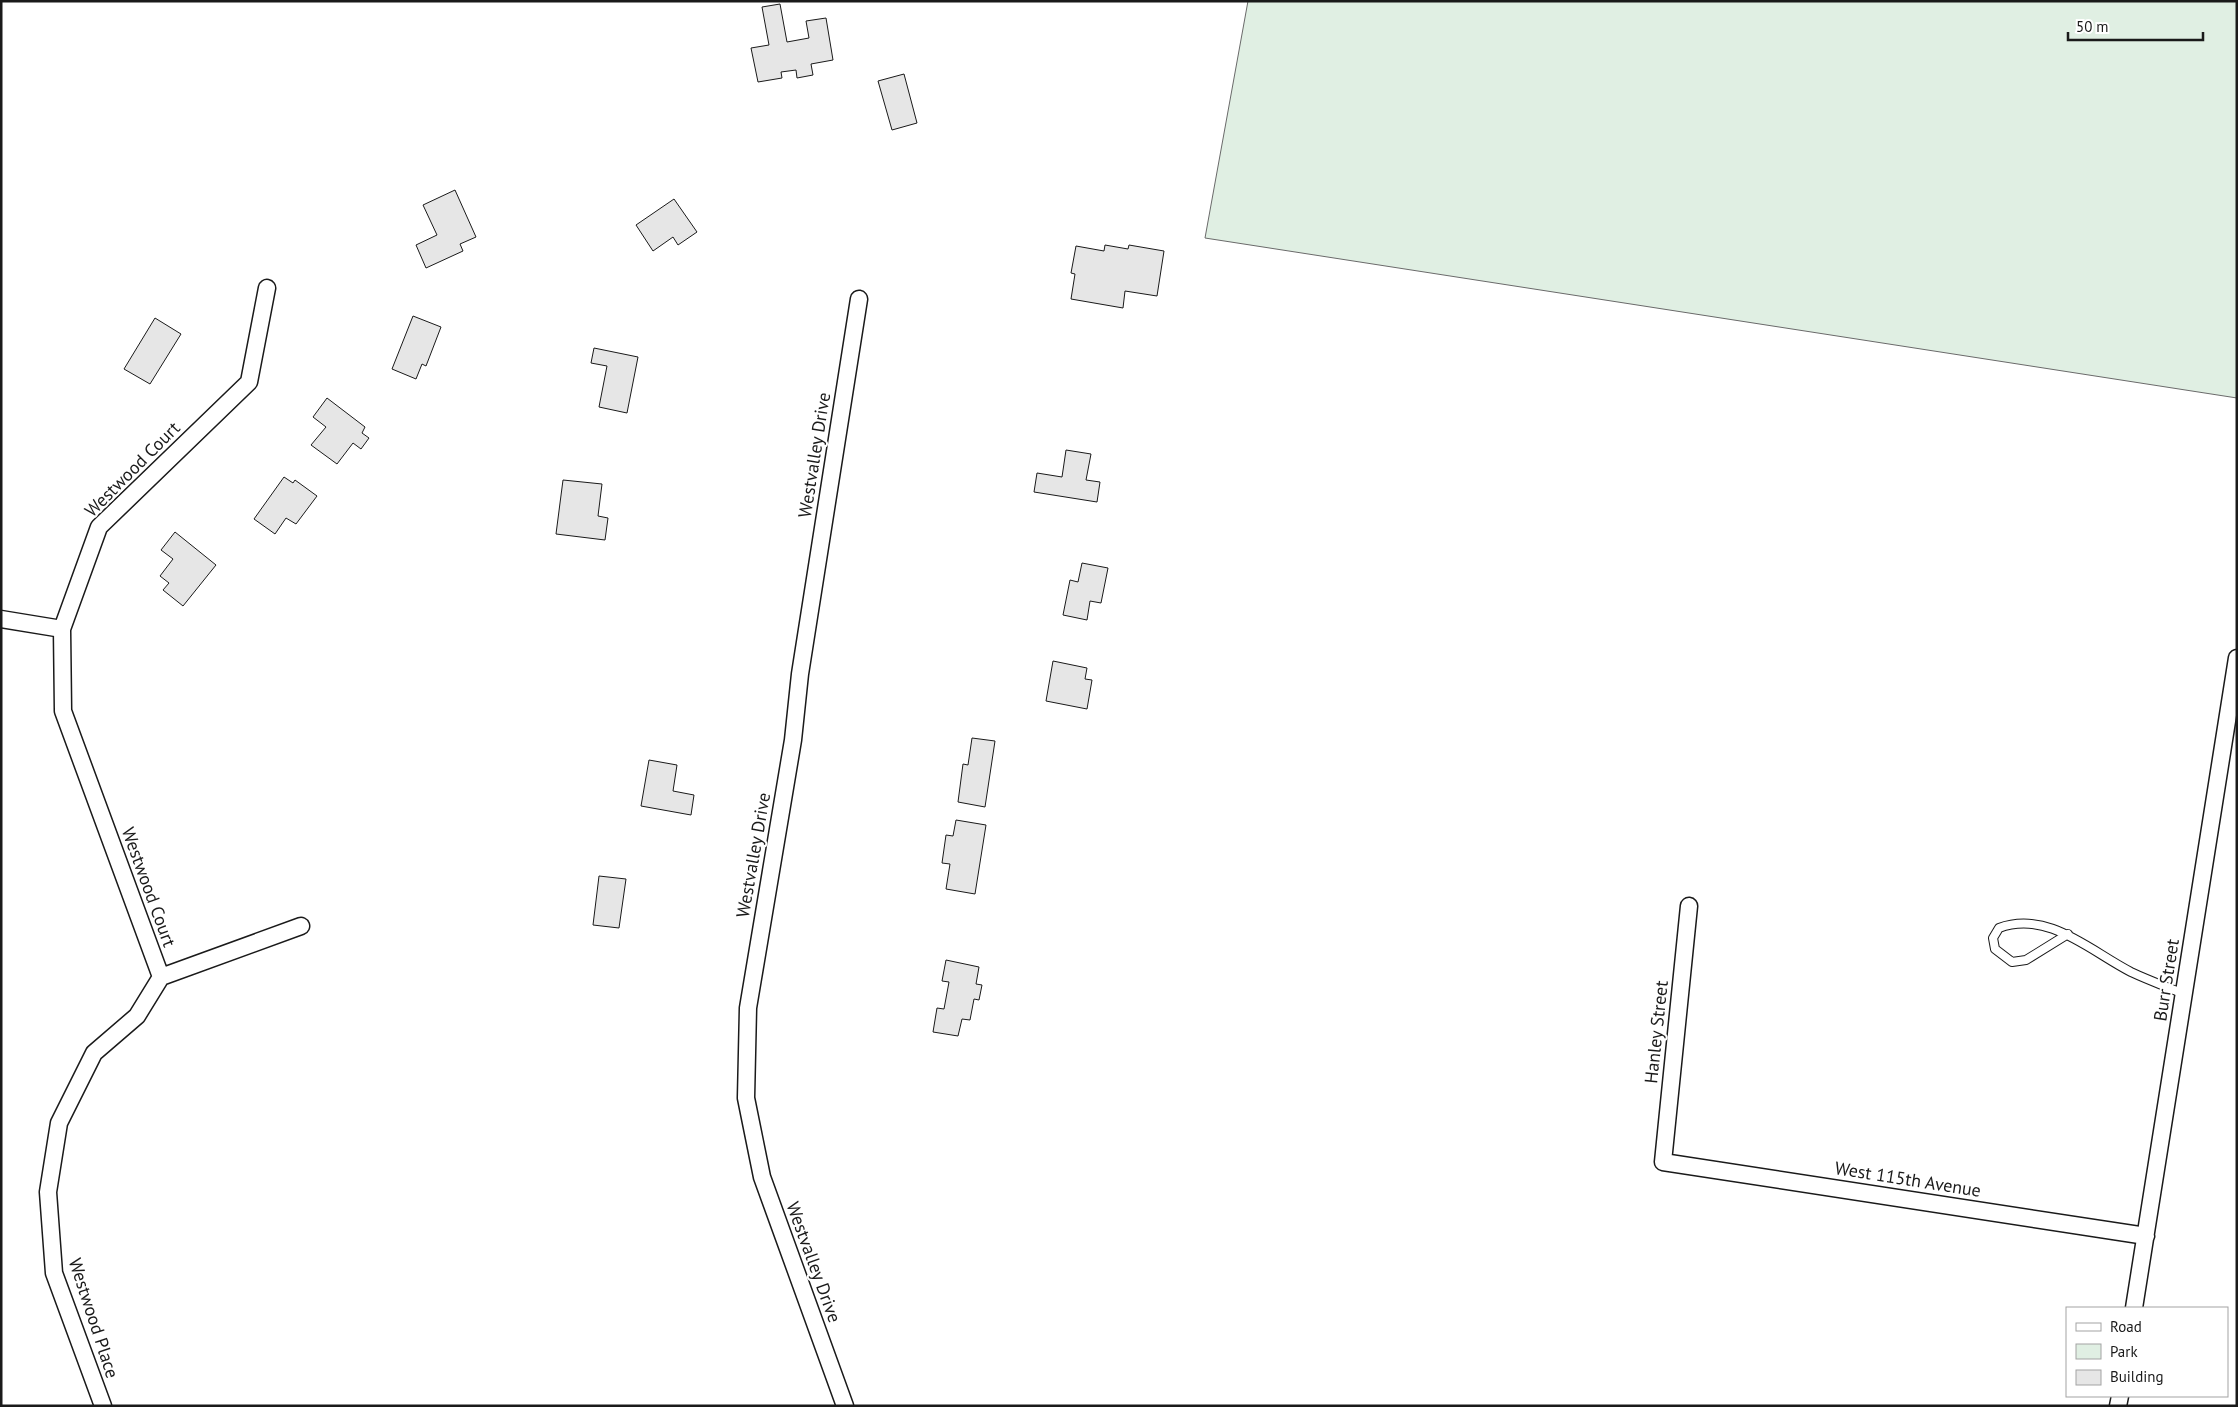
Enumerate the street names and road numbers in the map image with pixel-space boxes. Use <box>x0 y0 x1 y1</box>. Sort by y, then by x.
street label: Westvalley Drive <box>793 391 835 519</box>
street label: Westwood Court <box>79 416 185 522</box>
street label: Westvalley Drive <box>731 791 775 919</box>
street label: Westwood Court <box>117 824 181 950</box>
street label: Burr Street <box>2148 937 2184 1023</box>
street label: Hanley Street <box>1639 979 1673 1085</box>
street label: West 115th Avenue <box>1833 1156 1983 1202</box>
street label: Westvalley Drive <box>782 1199 846 1325</box>
street label: Westwood Place <box>64 1255 124 1381</box>

